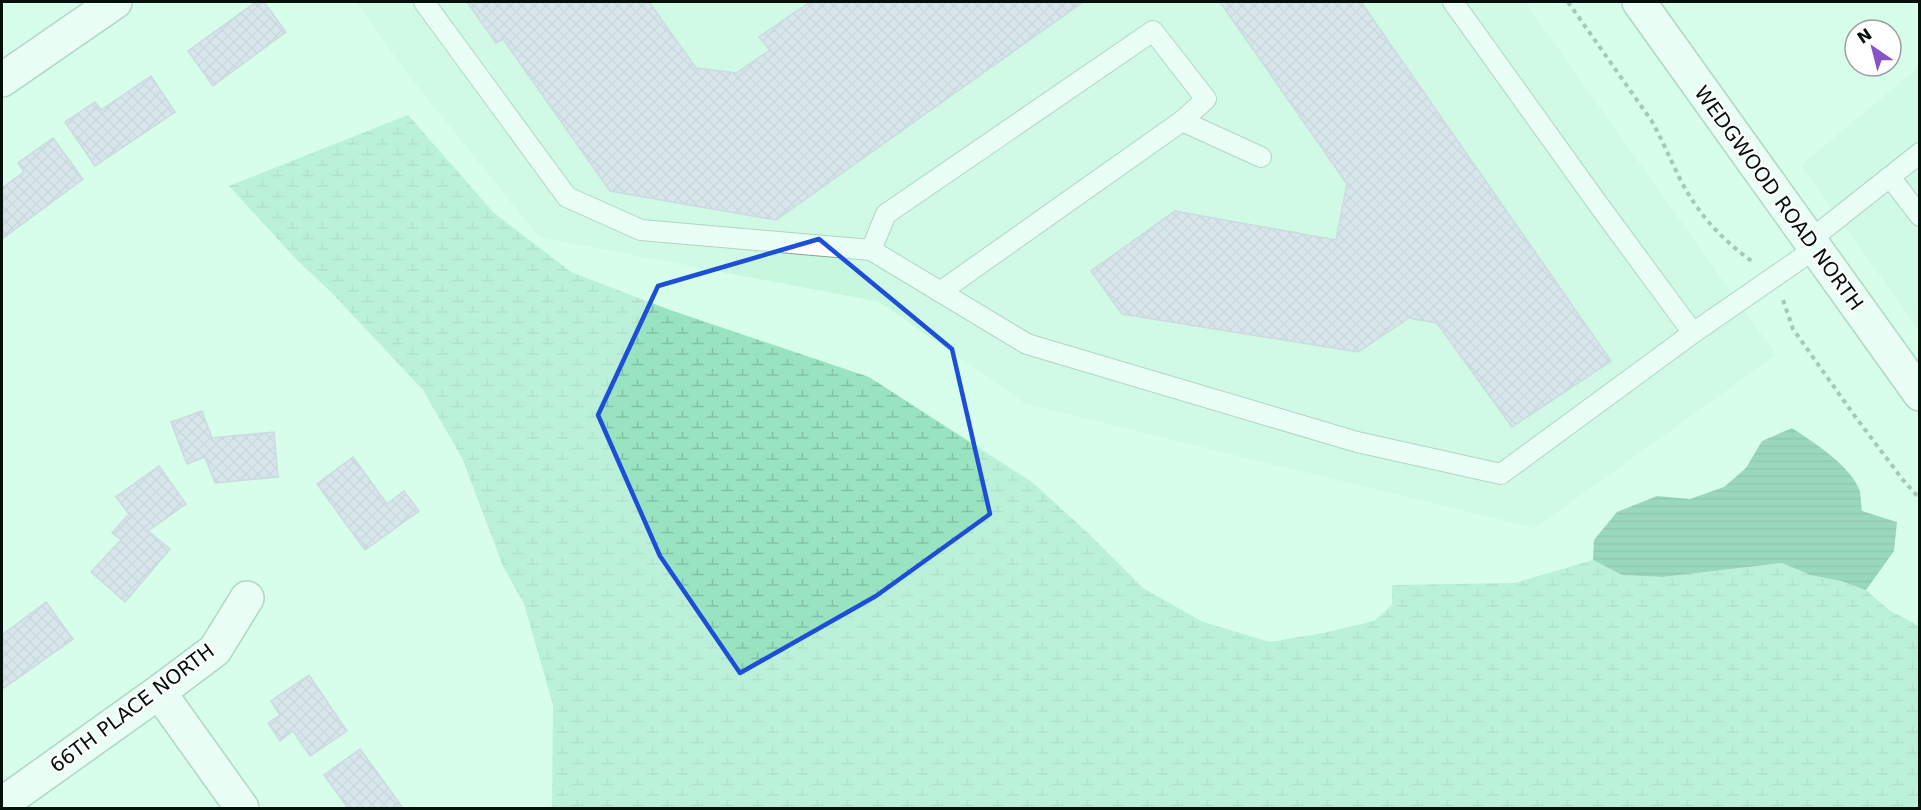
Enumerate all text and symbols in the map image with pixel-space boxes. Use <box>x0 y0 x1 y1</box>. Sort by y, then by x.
north arrow <box>1843 18 1903 78</box>
text: N <box>1854 25 1876 48</box>
street label: WEDGWOOD ROAD NORTH <box>1690 81 1868 315</box>
street label: 66TH PLACE NORTH <box>45 638 219 778</box>

